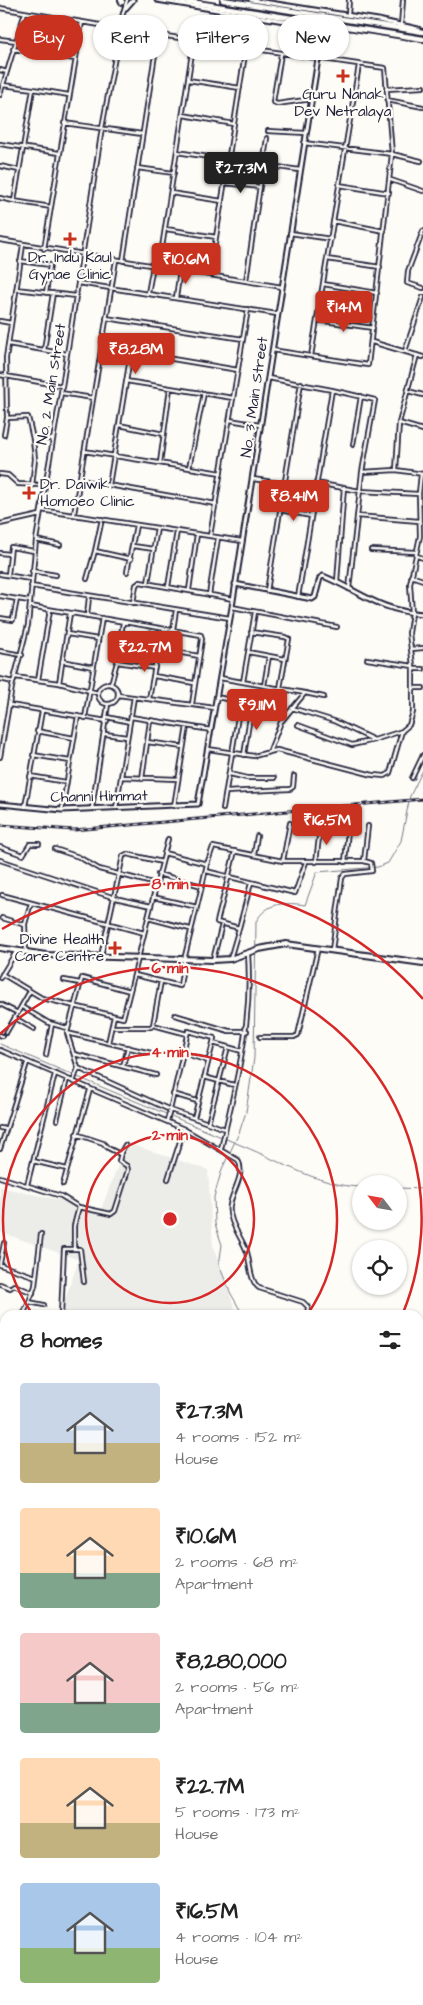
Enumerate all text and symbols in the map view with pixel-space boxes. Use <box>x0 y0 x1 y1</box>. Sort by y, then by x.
chip: Buy <box>15 15 83 60</box>
chip: Rent <box>93 15 168 60</box>
chip: Filters <box>178 15 268 60</box>
chip: New <box>278 15 349 60</box>
marker: Guru Nanak Dev Netralaya <box>336 69 350 83</box>
place label: Guru Nanak Dev Netralaya <box>295 84 392 123</box>
pin: ₹27.3M <box>200 152 282 194</box>
text: ₹27.3M <box>215 157 267 179</box>
marker: Dr. Indu Kaul Gynae Clinic <box>63 232 77 246</box>
pin: ₹10.6M <box>145 242 227 285</box>
place label: Dr. Indu Kaul Gynae Clinic <box>28 247 112 286</box>
text: ₹10.6M <box>163 248 209 270</box>
pin: ₹14M <box>314 290 374 333</box>
text: ₹14M <box>326 296 362 318</box>
street label: No. 2 Main Street <box>32 322 71 446</box>
pin: ₹8.28M <box>95 332 177 375</box>
street label: No. 3 Main Street <box>236 335 273 459</box>
text: ₹8.28M <box>109 338 163 360</box>
place label: Dr. Daiwik Homoeo Clinic <box>40 474 135 512</box>
pin: ₹8.41M <box>253 480 335 522</box>
text: ₹8.41M <box>270 485 318 507</box>
marker: Dr. Daiwik Homoeo Clinic <box>22 486 36 500</box>
pin: ₹22.7M <box>104 630 186 673</box>
text: ₹22.7M <box>119 636 171 658</box>
pin: ₹9.11M <box>216 688 298 731</box>
text: ₹9.11M <box>238 694 276 716</box>
street label: Channi Himmat <box>50 785 148 808</box>
pin: ₹16.5M <box>286 804 368 846</box>
text: ₹16.5M <box>303 809 351 831</box>
text: 8 min <box>151 874 189 895</box>
place label: Divine Health Care Centre <box>15 929 105 967</box>
marker: Divine Health Care Centre <box>108 941 122 955</box>
text: 6 min <box>152 958 189 979</box>
text: 4 min <box>151 1042 189 1063</box>
text: 2 min <box>151 1125 189 1146</box>
north arrow <box>352 1175 408 1230</box>
map controls <box>352 1175 407 1295</box>
centre of rings <box>161 1210 179 1228</box>
button: locate <box>352 1240 407 1295</box>
text: 8 homes <box>20 1326 102 1355</box>
icon: filters <box>376 1326 404 1354</box>
text: ₹27.3M <box>175 1397 243 1426</box>
icon: home <box>60 1403 120 1463</box>
text: 4 rooms · 152 m² <box>175 1426 302 1448</box>
text: House <box>175 1448 219 1470</box>
text: ₹10.6M <box>175 1522 236 1551</box>
icon: home <box>60 1528 120 1588</box>
text: 2 rooms · 68 m² <box>175 1551 298 1573</box>
text: Apartment <box>175 1573 253 1595</box>
text: ₹8,280,000 <box>175 1647 287 1676</box>
icon: home <box>60 1653 120 1713</box>
text: 2 rooms · 56 m² <box>175 1676 299 1698</box>
text: Apartment <box>175 1698 253 1720</box>
text: ₹22.7M <box>175 1772 244 1801</box>
icon: home <box>60 1778 120 1838</box>
text: 5 rooms · 173 m² <box>175 1801 300 1823</box>
text: House <box>175 1823 219 1845</box>
text: ₹16.5M <box>175 1897 238 1926</box>
icon: home <box>60 1903 120 1963</box>
text: 4 rooms · 104 m² <box>175 1926 303 1948</box>
text: House <box>175 1948 219 1970</box>

